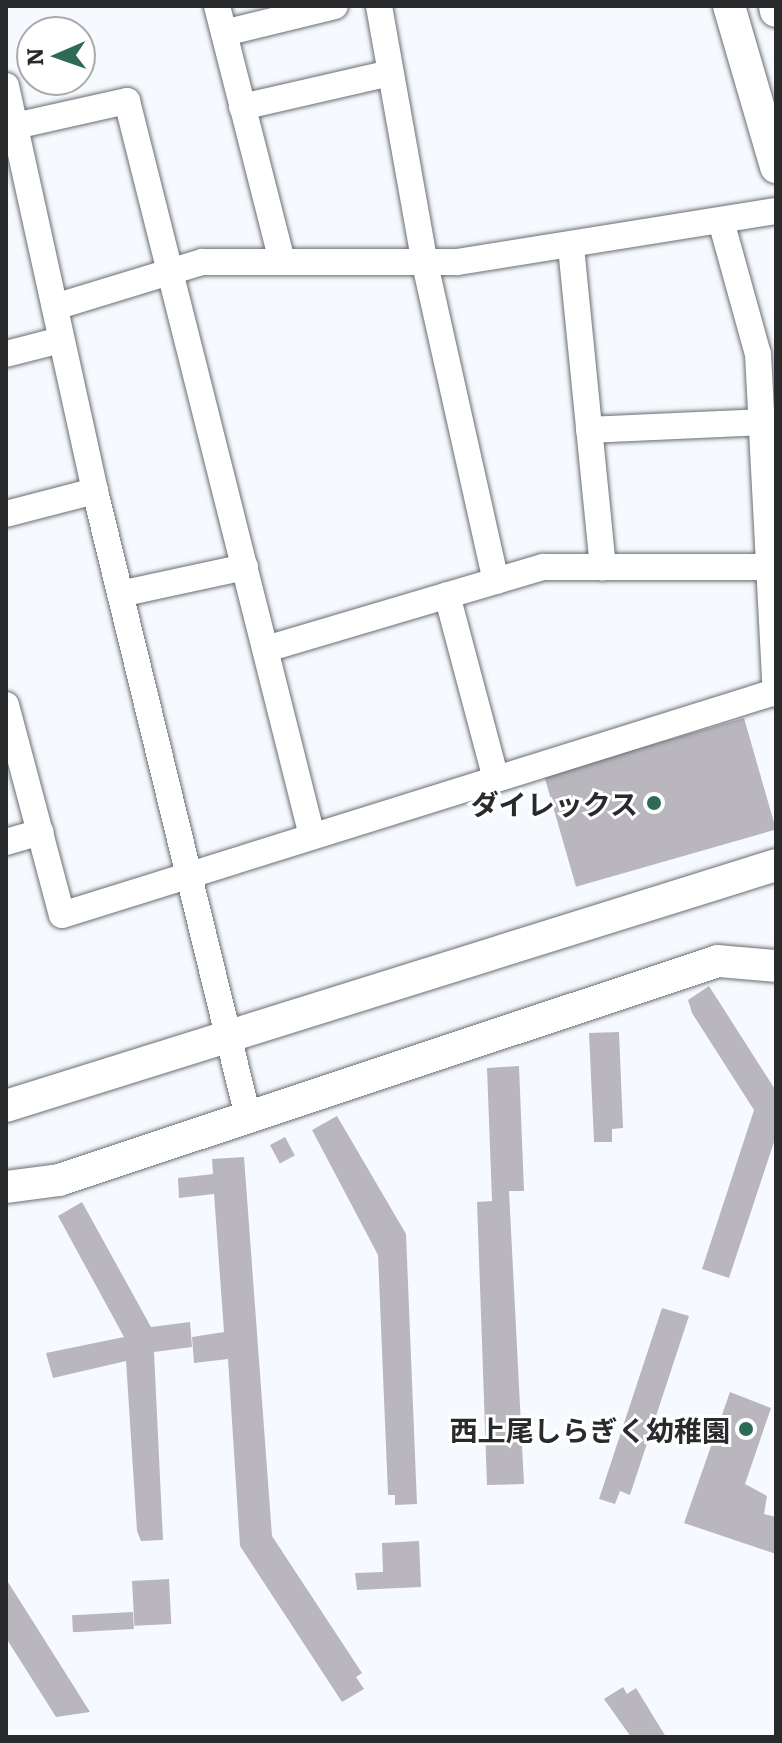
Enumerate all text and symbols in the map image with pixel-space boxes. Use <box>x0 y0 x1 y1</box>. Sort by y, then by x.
north arrow <box>16 16 96 96</box>
text: N <box>17 47 50 67</box>
place label: ダイレックス <box>470 786 638 820</box>
marker: ダイレックス <box>645 794 663 812</box>
place label: 西上尾しらぎく幼稚園 <box>450 1412 730 1446</box>
marker: 西上尾しらぎく幼稚園 <box>737 1420 755 1438</box>

